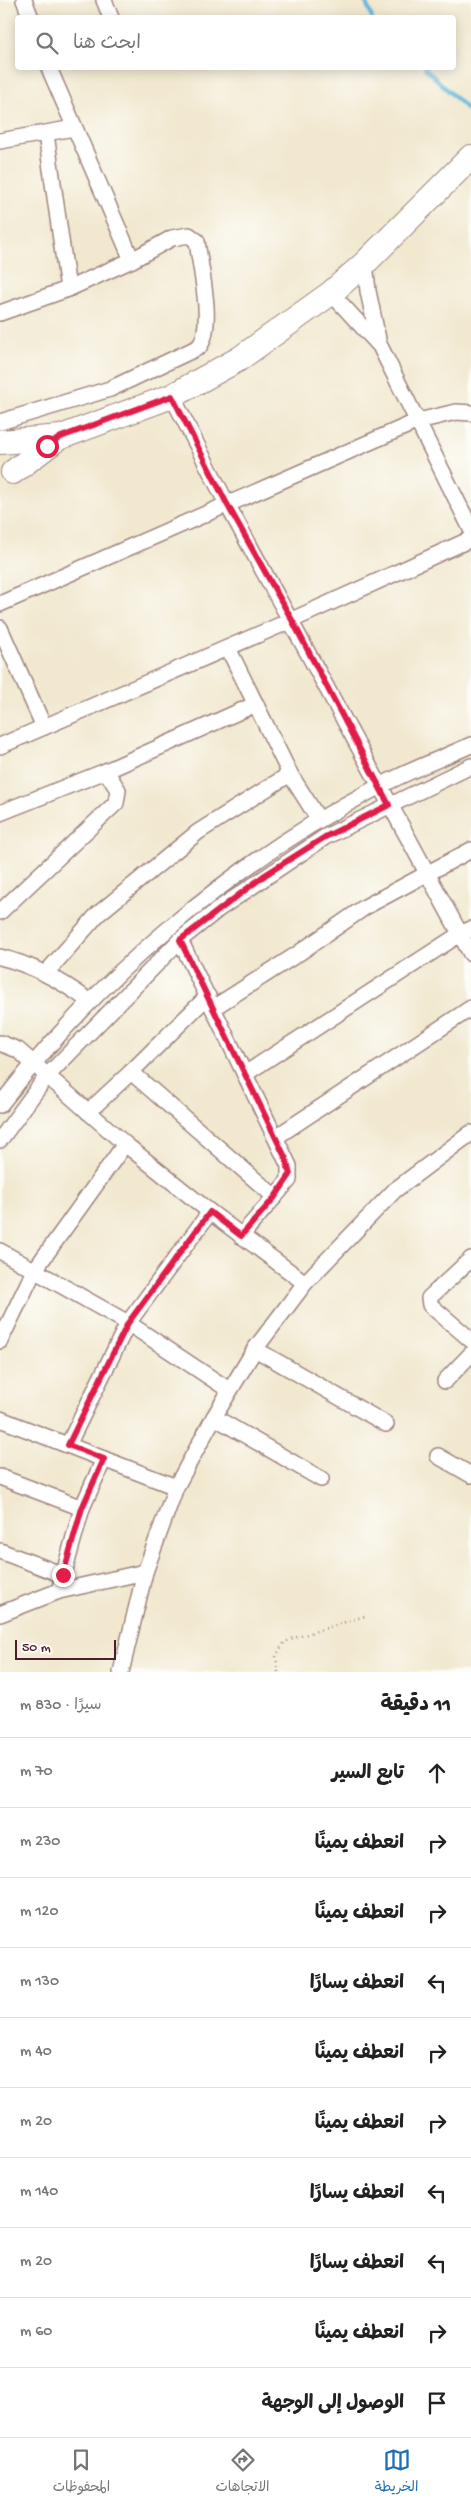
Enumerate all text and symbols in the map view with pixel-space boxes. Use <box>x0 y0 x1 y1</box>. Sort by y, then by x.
search box <box>15 15 456 70</box>
icon: search <box>33 29 61 57</box>
text: ابحث هنا <box>73 33 141 56</box>
route start <box>36 435 59 458</box>
route end <box>52 1564 75 1587</box>
scale bar <box>15 1637 116 1660</box>
text: 50 m <box>22 1640 51 1657</box>
text: 11 دقيقة <box>381 1694 451 1719</box>
text: سيرًا · 830 m <box>20 1697 102 1716</box>
icon: ahead <box>423 1759 451 1787</box>
text: 70 m <box>20 1763 53 1782</box>
text: تابع السير <box>332 1763 404 1786</box>
icon: right <box>423 1829 451 1857</box>
text: 230 m <box>20 1833 60 1852</box>
text: انعطف يمينًا <box>315 1833 404 1856</box>
icon: right <box>423 1899 451 1927</box>
text: 120 m <box>20 1903 59 1922</box>
text: انعطف يمينًا <box>315 1903 404 1926</box>
icon: left <box>423 1969 451 1997</box>
text: 130 m <box>20 1973 59 1992</box>
text: انعطف يسارًا <box>310 1973 404 1996</box>
icon: right <box>423 2039 451 2067</box>
text: 40 m <box>20 2043 52 2062</box>
text: انعطف يمينًا <box>315 2043 404 2066</box>
icon: right <box>423 2109 451 2137</box>
text: 20 m <box>20 2113 52 2132</box>
text: انعطف يمينًا <box>315 2113 404 2136</box>
icon: left <box>423 2179 451 2207</box>
text: 140 m <box>20 2183 58 2202</box>
text: انعطف يسارًا <box>310 2183 404 2206</box>
icon: left <box>423 2249 451 2277</box>
text: 20 m <box>20 2253 52 2272</box>
text: انعطف يسارًا <box>310 2253 404 2276</box>
icon: right <box>423 2319 451 2347</box>
text: 60 m <box>20 2323 52 2342</box>
text: انعطف يمينًا <box>315 2323 404 2346</box>
icon: arrive <box>423 2389 451 2417</box>
text: الوصول إلى الوجهة <box>261 2393 404 2416</box>
tab: المحفوظات <box>53 2446 110 2499</box>
tab: الاتجاهات <box>215 2446 270 2499</box>
tab: الخريطة <box>375 2446 418 2499</box>

